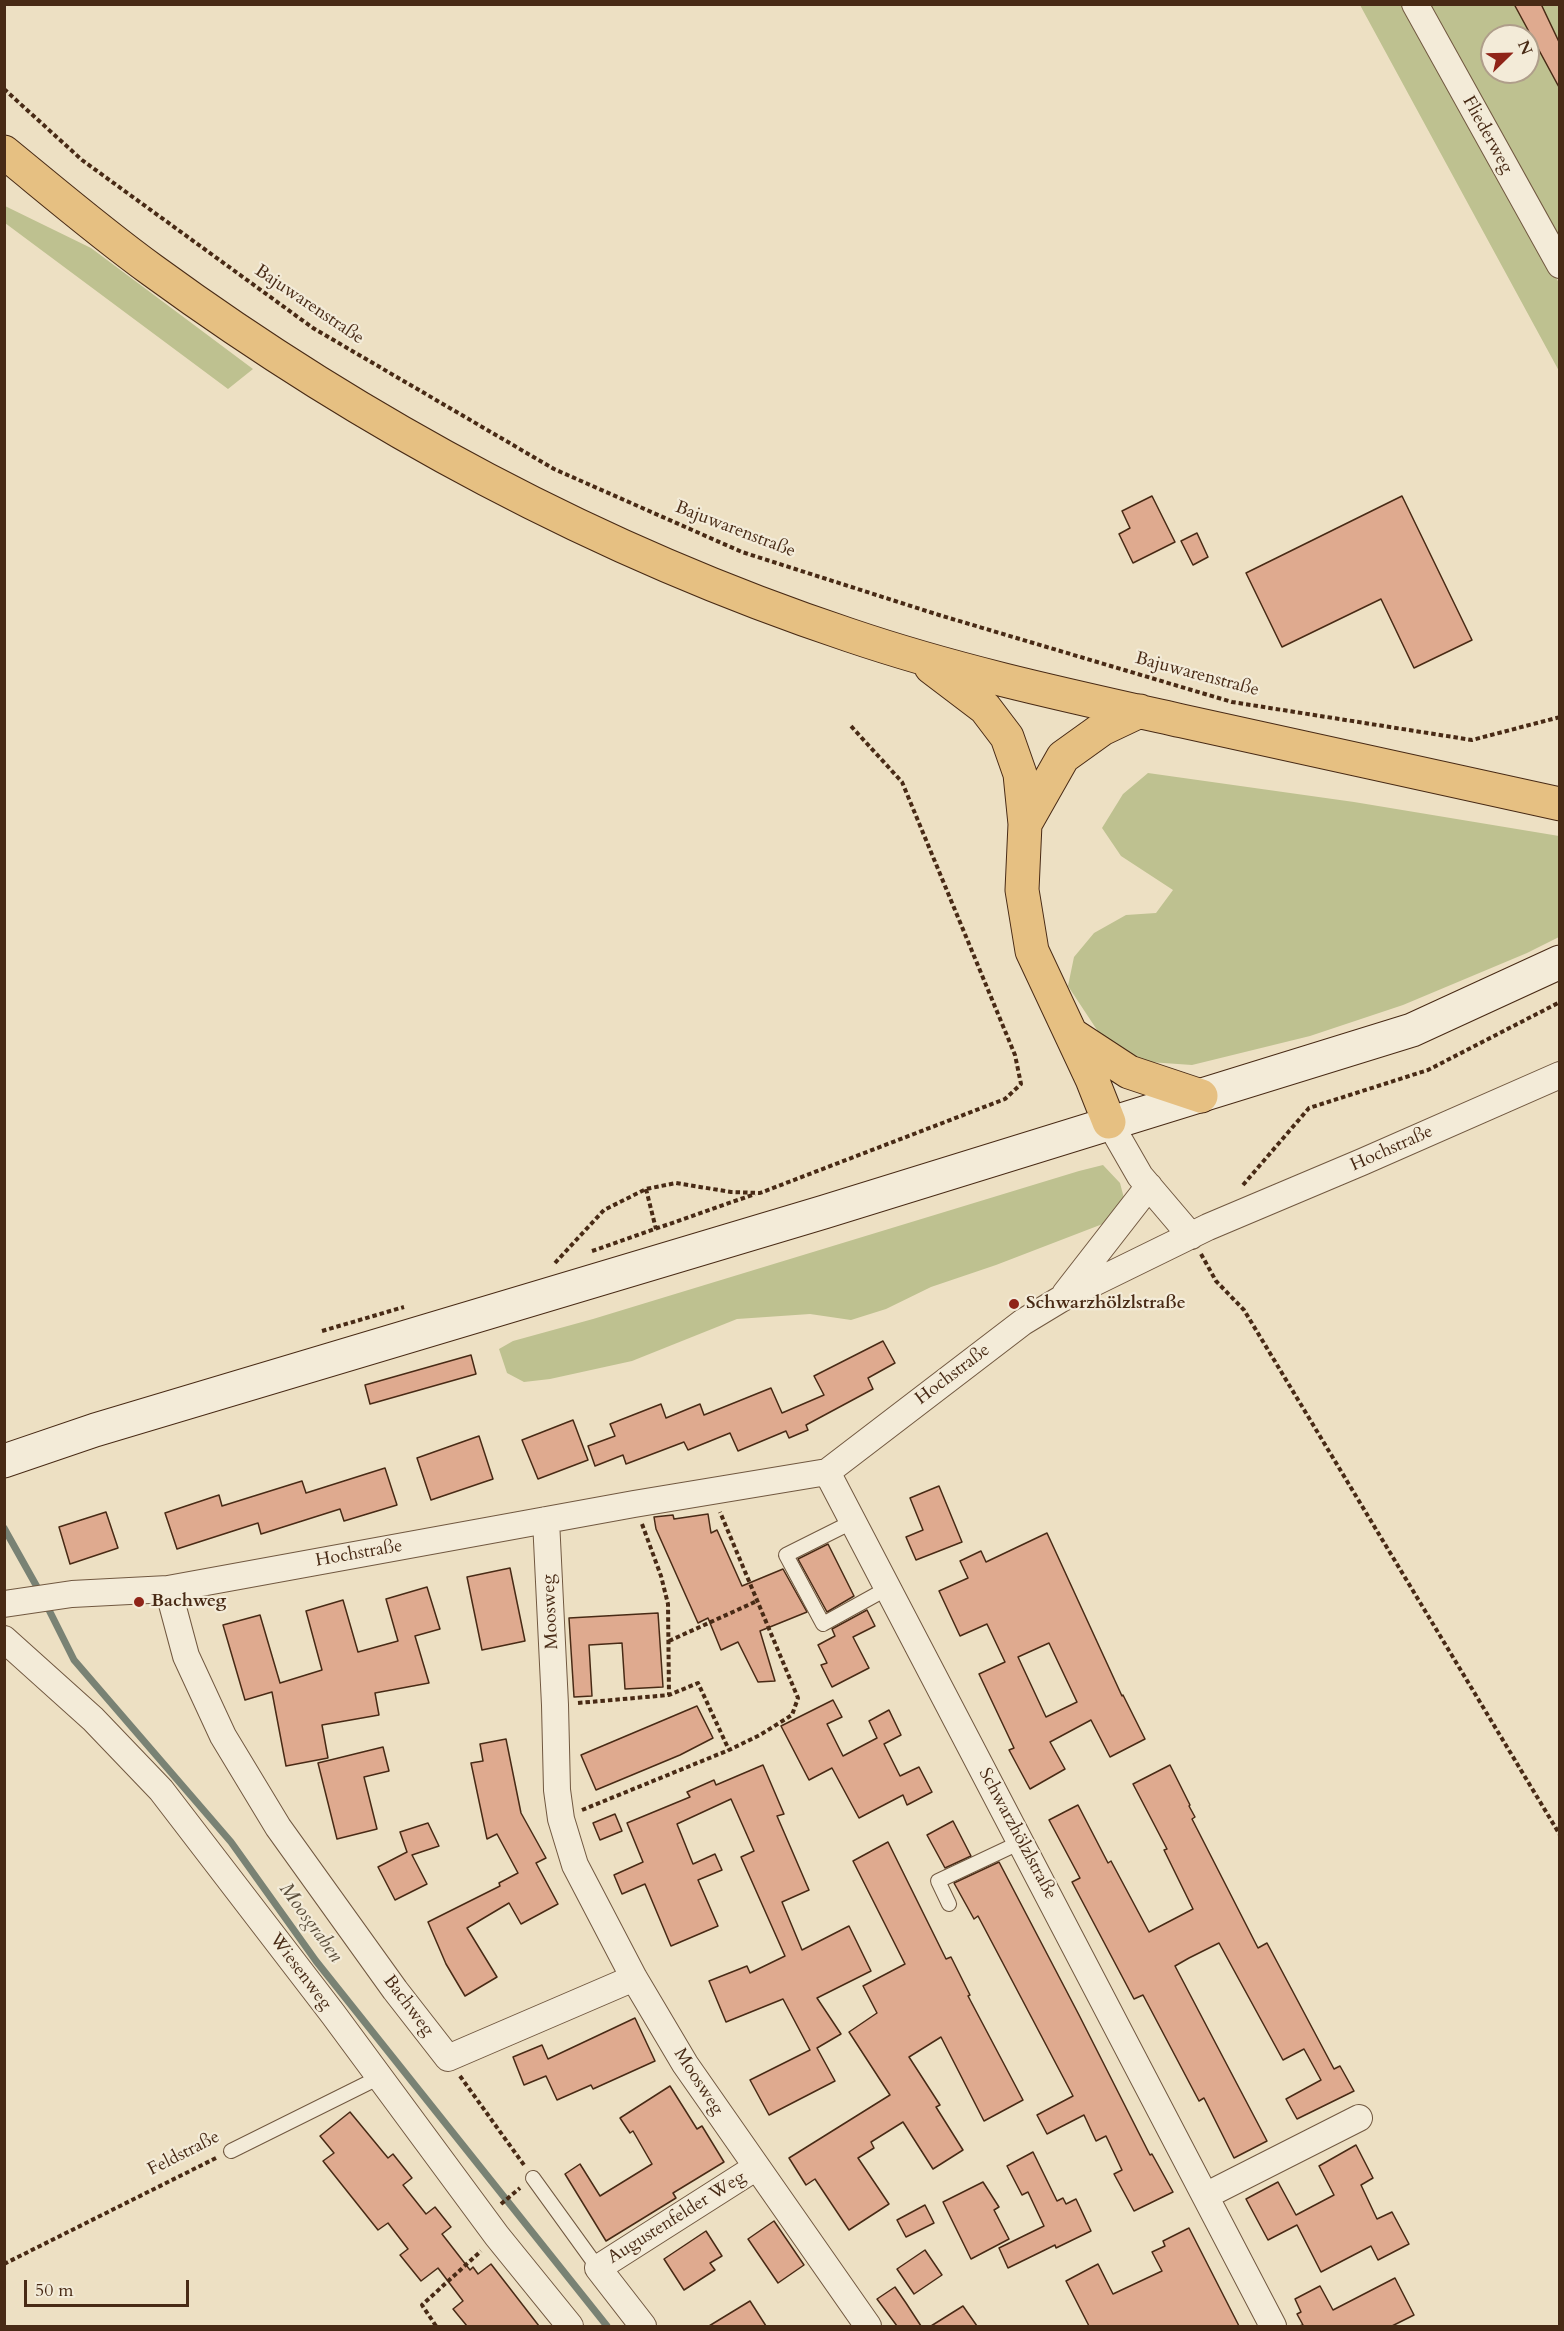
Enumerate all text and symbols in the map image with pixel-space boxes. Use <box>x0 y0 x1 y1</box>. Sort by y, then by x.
north arrow <box>1480 24 1540 84</box>
text: N <box>1512 37 1538 58</box>
street label: Fliederweg <box>1457 93 1517 177</box>
street label: Bajuwarenstraße <box>250 261 368 349</box>
street label: Bajuwarenstraße <box>672 497 798 563</box>
street label: Bajuwarenstraße <box>1133 648 1261 702</box>
street label: Hochstraße <box>1347 1121 1437 1177</box>
place label: Schwarzhölzlstraße <box>1026 1293 1186 1315</box>
marker: Schwarzhölzlstraße <box>1007 1297 1021 1311</box>
street label: Hochstraße <box>911 1340 995 1410</box>
street label: Hochstraße <box>314 1536 404 1572</box>
street label: Moosweg <box>538 1574 564 1650</box>
place label: Bachweg <box>151 1591 226 1613</box>
marker: Bachweg <box>132 1595 146 1609</box>
street label: Schwarzhölzlstraße <box>973 1765 1061 1903</box>
water label: Moosgraben <box>273 1878 347 1968</box>
street label: Wiesenweg <box>264 1929 336 2015</box>
street label: Bachweg <box>378 1971 438 2041</box>
street label: Moosweg <box>668 2045 728 2119</box>
street label: Feldstraße <box>145 2127 223 2181</box>
street label: Augustenfelder Weg <box>604 2167 750 2269</box>
scale bar <box>27 2268 192 2306</box>
text: 50 m <box>35 2278 74 2303</box>

